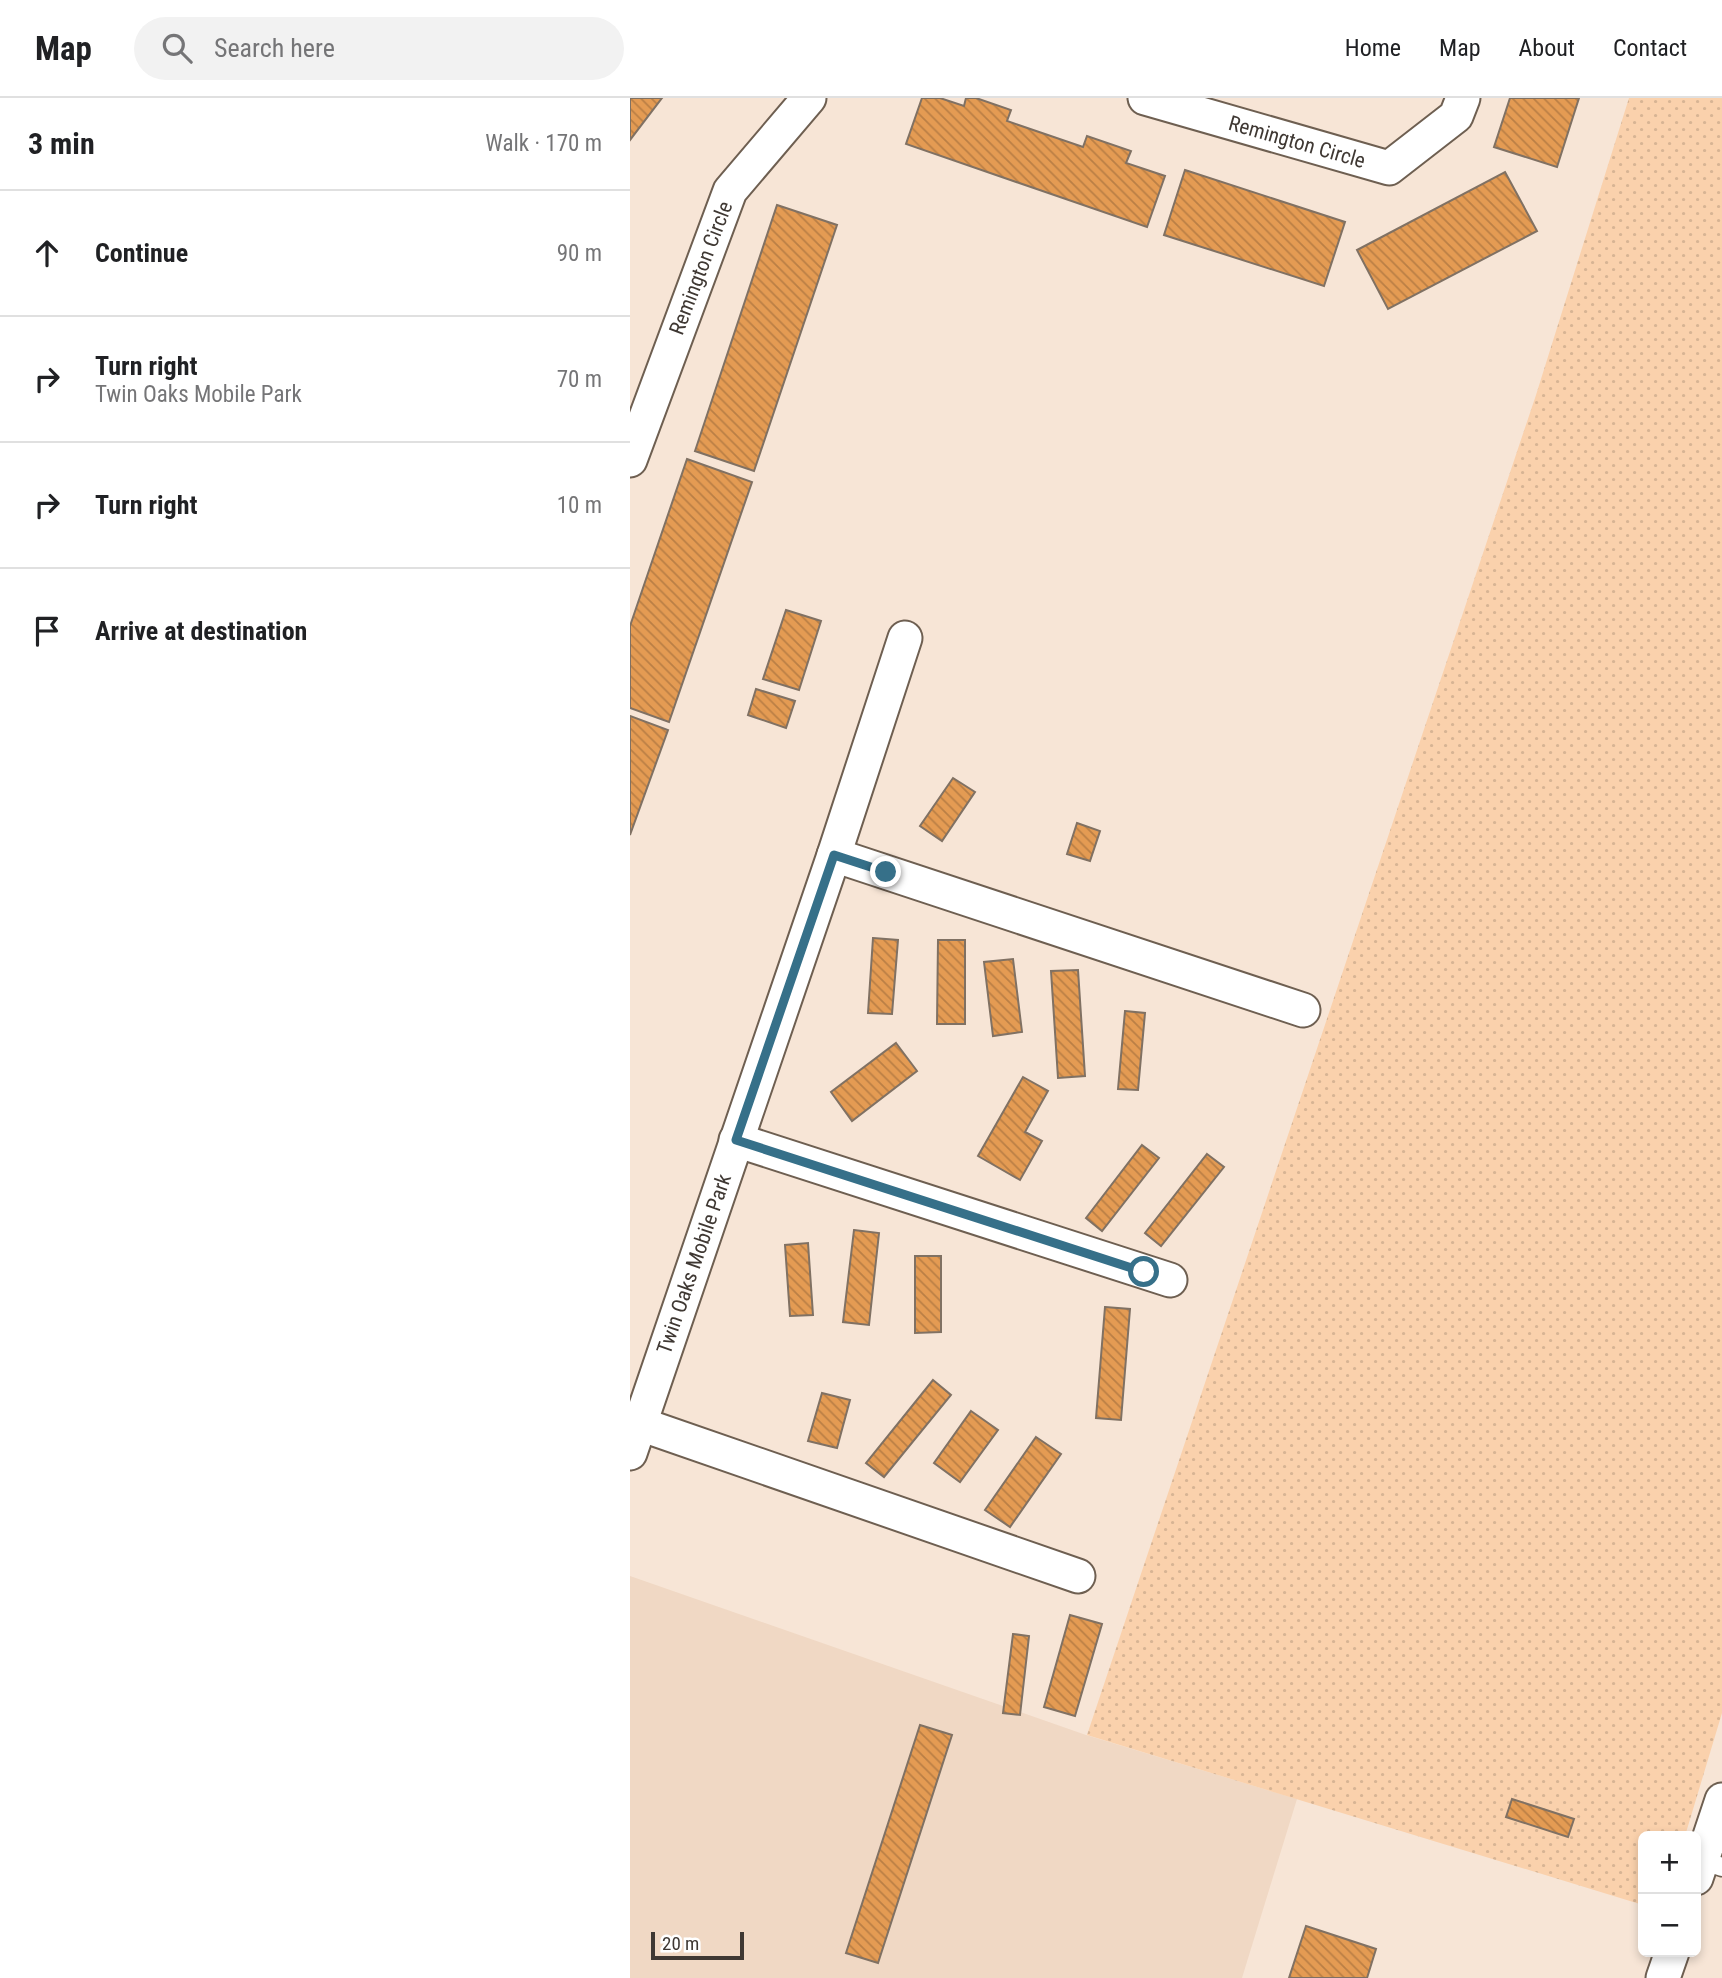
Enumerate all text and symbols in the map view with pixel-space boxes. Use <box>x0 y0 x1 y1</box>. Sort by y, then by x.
search box <box>134 17 624 80</box>
text: Map <box>35 29 92 68</box>
icon: search <box>158 29 196 67</box>
text: Search here <box>214 33 335 63</box>
text: Home <box>1345 34 1401 62</box>
text: Map <box>1439 34 1481 62</box>
text: About <box>1519 34 1575 62</box>
text: Contact <box>1613 34 1687 62</box>
street label: Remington Circle <box>1226 111 1368 173</box>
text: 3 min <box>28 126 95 161</box>
text: Walk · 170 m <box>485 130 602 157</box>
street label: Remington Circle <box>665 198 738 338</box>
icon: ahead <box>28 234 66 272</box>
text: Continue <box>95 238 188 268</box>
text: 90 m <box>557 240 602 267</box>
text: Turn right <box>95 351 197 381</box>
icon: right <box>28 360 66 398</box>
text: 70 m <box>557 366 602 393</box>
text: Twin Oaks Mobile Park <box>95 381 302 408</box>
icon: right <box>28 486 66 524</box>
text: Turn right <box>95 490 197 520</box>
text: 10 m <box>557 492 602 519</box>
icon: arrive <box>28 612 66 650</box>
text: Arrive at destination <box>95 616 307 646</box>
route end <box>870 856 901 887</box>
street label: Twin Oaks Mobile Park <box>652 1170 736 1357</box>
route start <box>1128 1256 1159 1287</box>
map controls <box>1638 1831 1701 1957</box>
button: + <box>1638 1831 1701 1894</box>
button: − <box>1638 1894 1701 1957</box>
scale bar <box>651 1929 744 1961</box>
text: 20 m <box>662 1932 699 1955</box>

